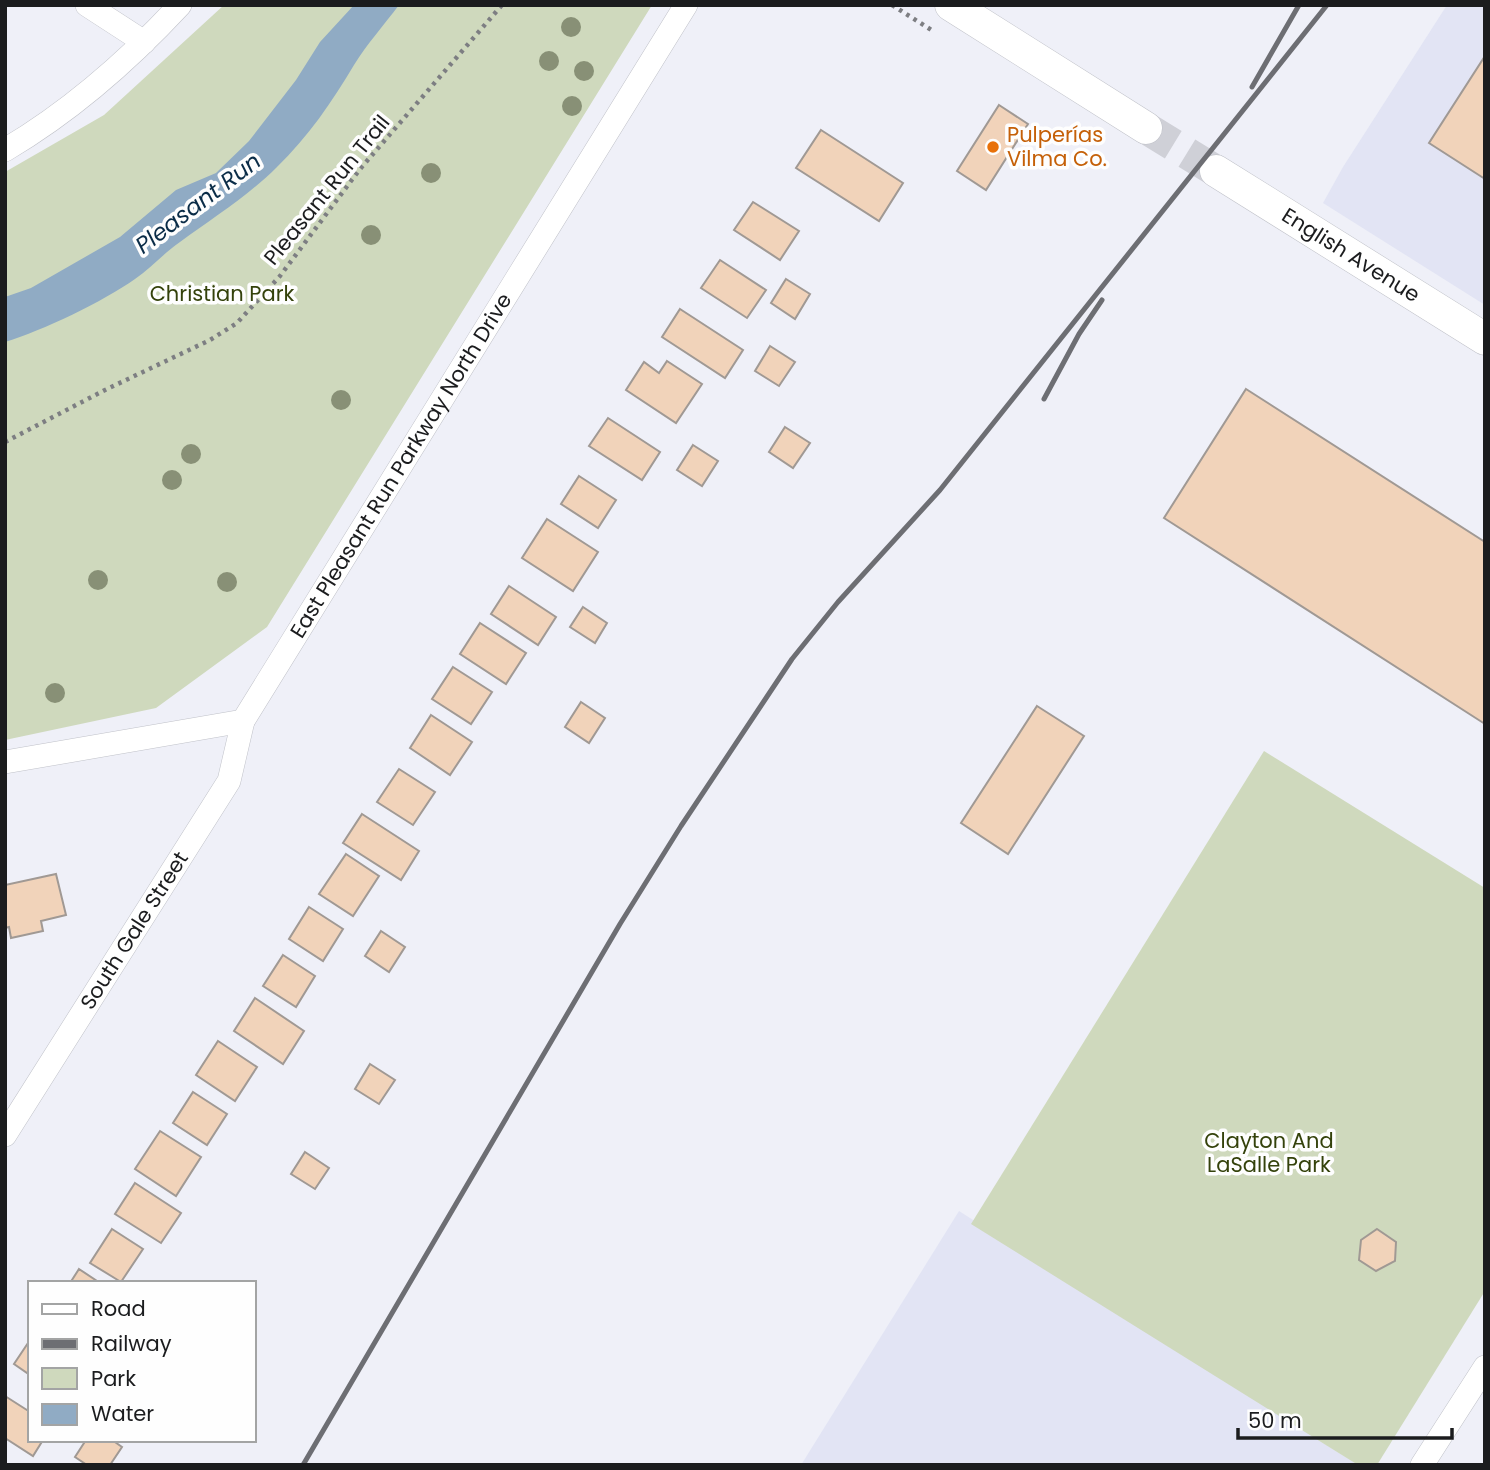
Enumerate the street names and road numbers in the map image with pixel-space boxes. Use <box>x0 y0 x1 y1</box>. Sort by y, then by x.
street label: Pleasant Run Trail <box>257 109 396 271</box>
street label: English Avenue <box>1277 201 1426 309</box>
street label: East Pleasant Run Parkway North Drive <box>283 287 518 643</box>
street label: South Gale Street <box>73 846 195 1015</box>

